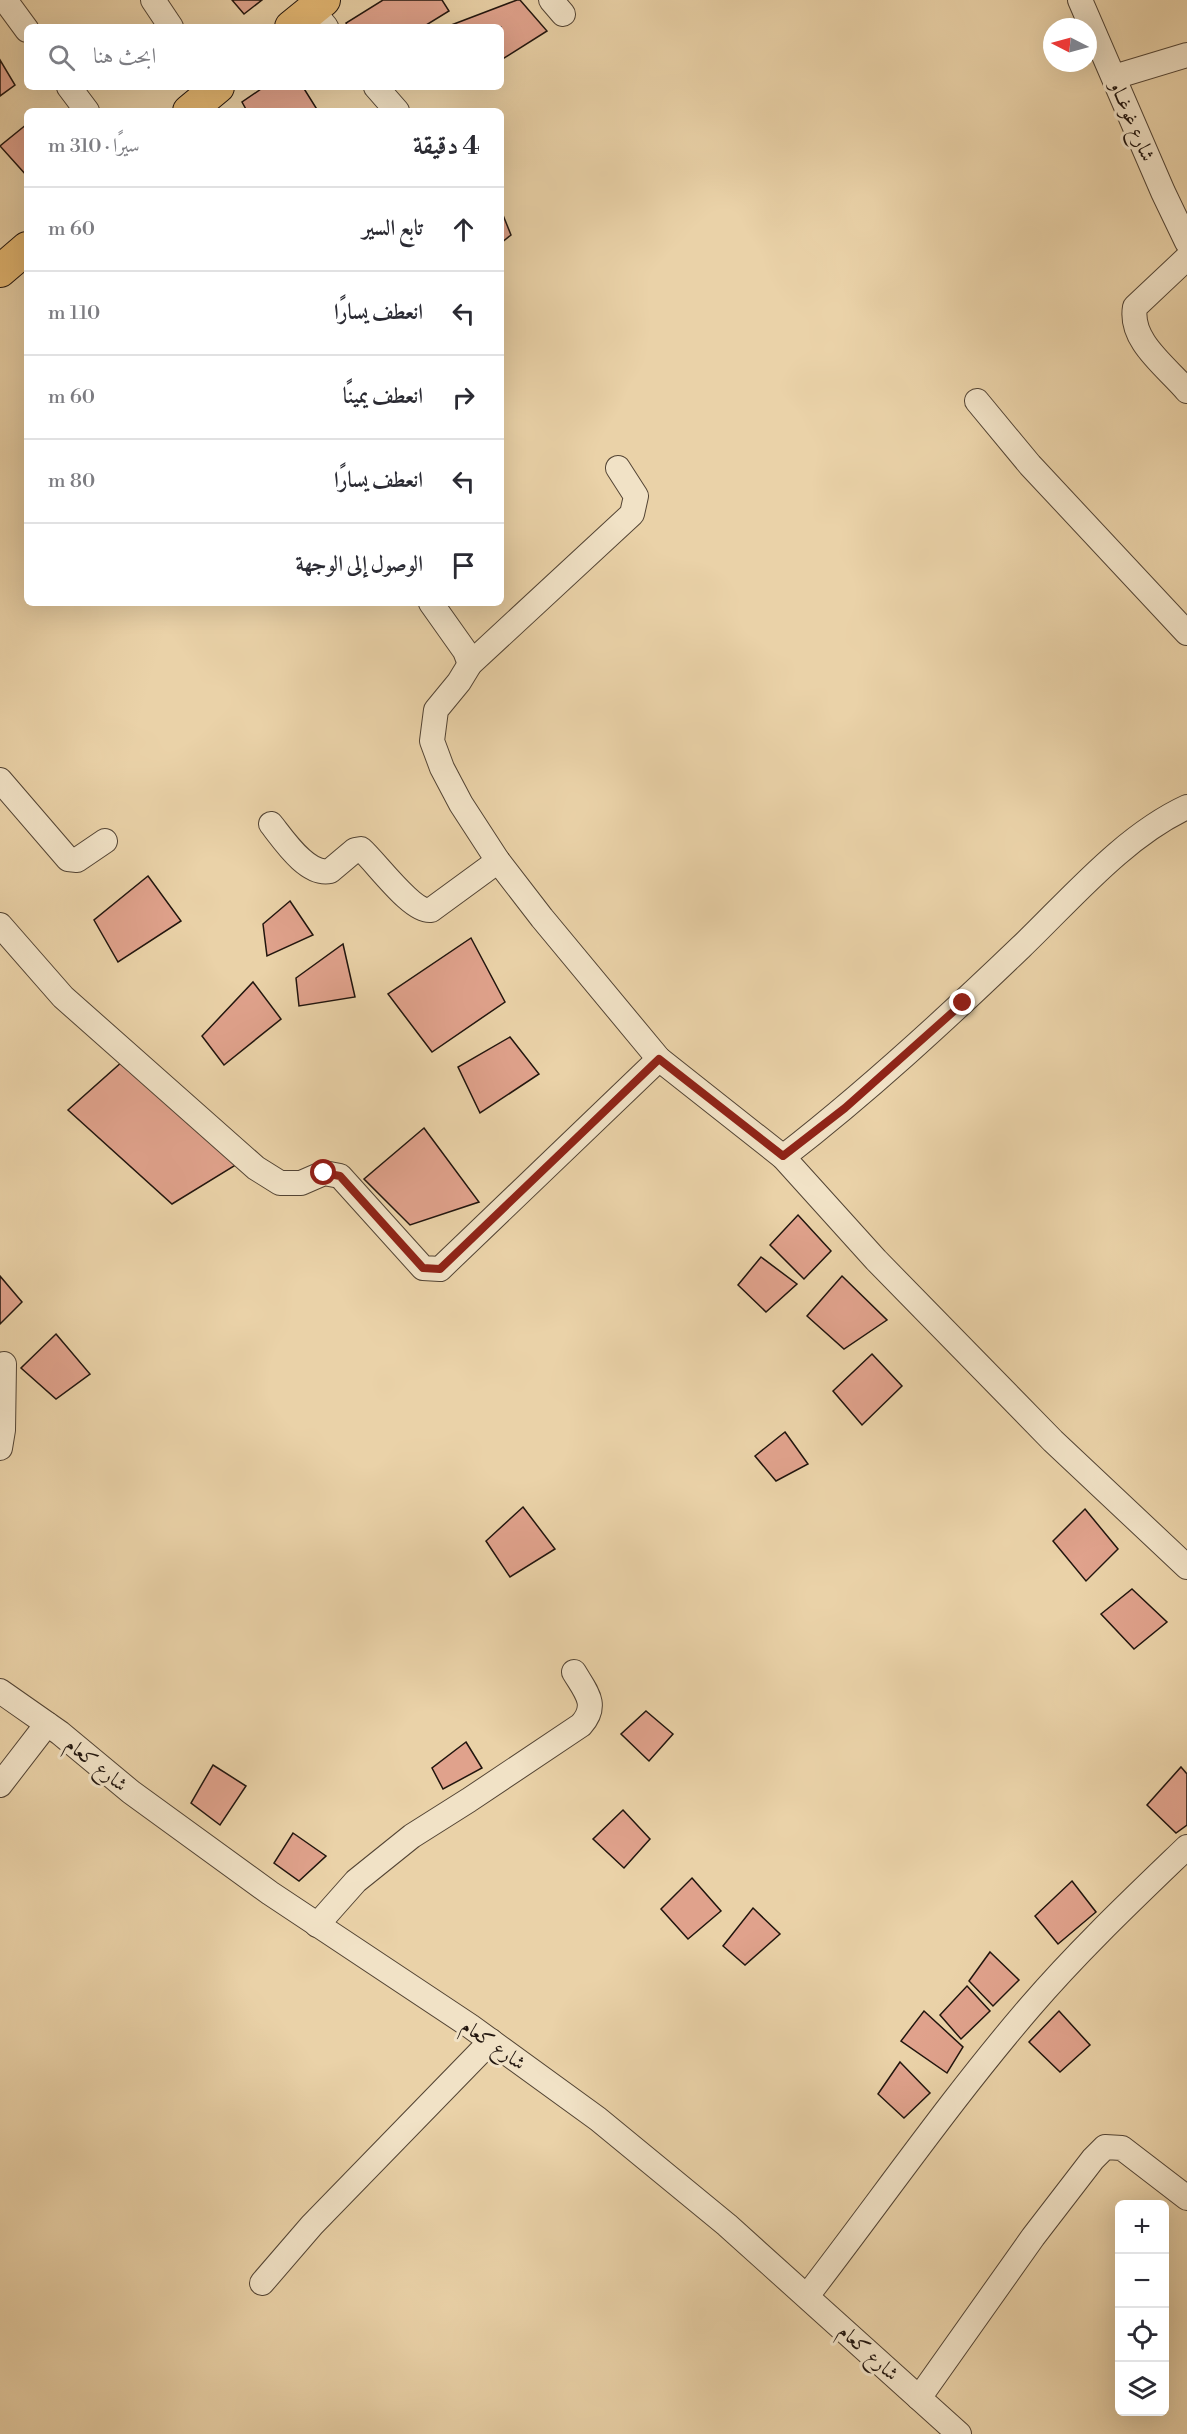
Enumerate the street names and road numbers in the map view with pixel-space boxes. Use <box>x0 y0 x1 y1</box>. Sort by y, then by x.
street label: شارع غوغــاو <box>1099 76 1160 167</box>
street label: شارع كعام <box>57 1732 132 1801</box>
street label: شارع كعام <box>454 2014 530 2080</box>
street label: شارع كعام <box>830 2319 903 2390</box>

